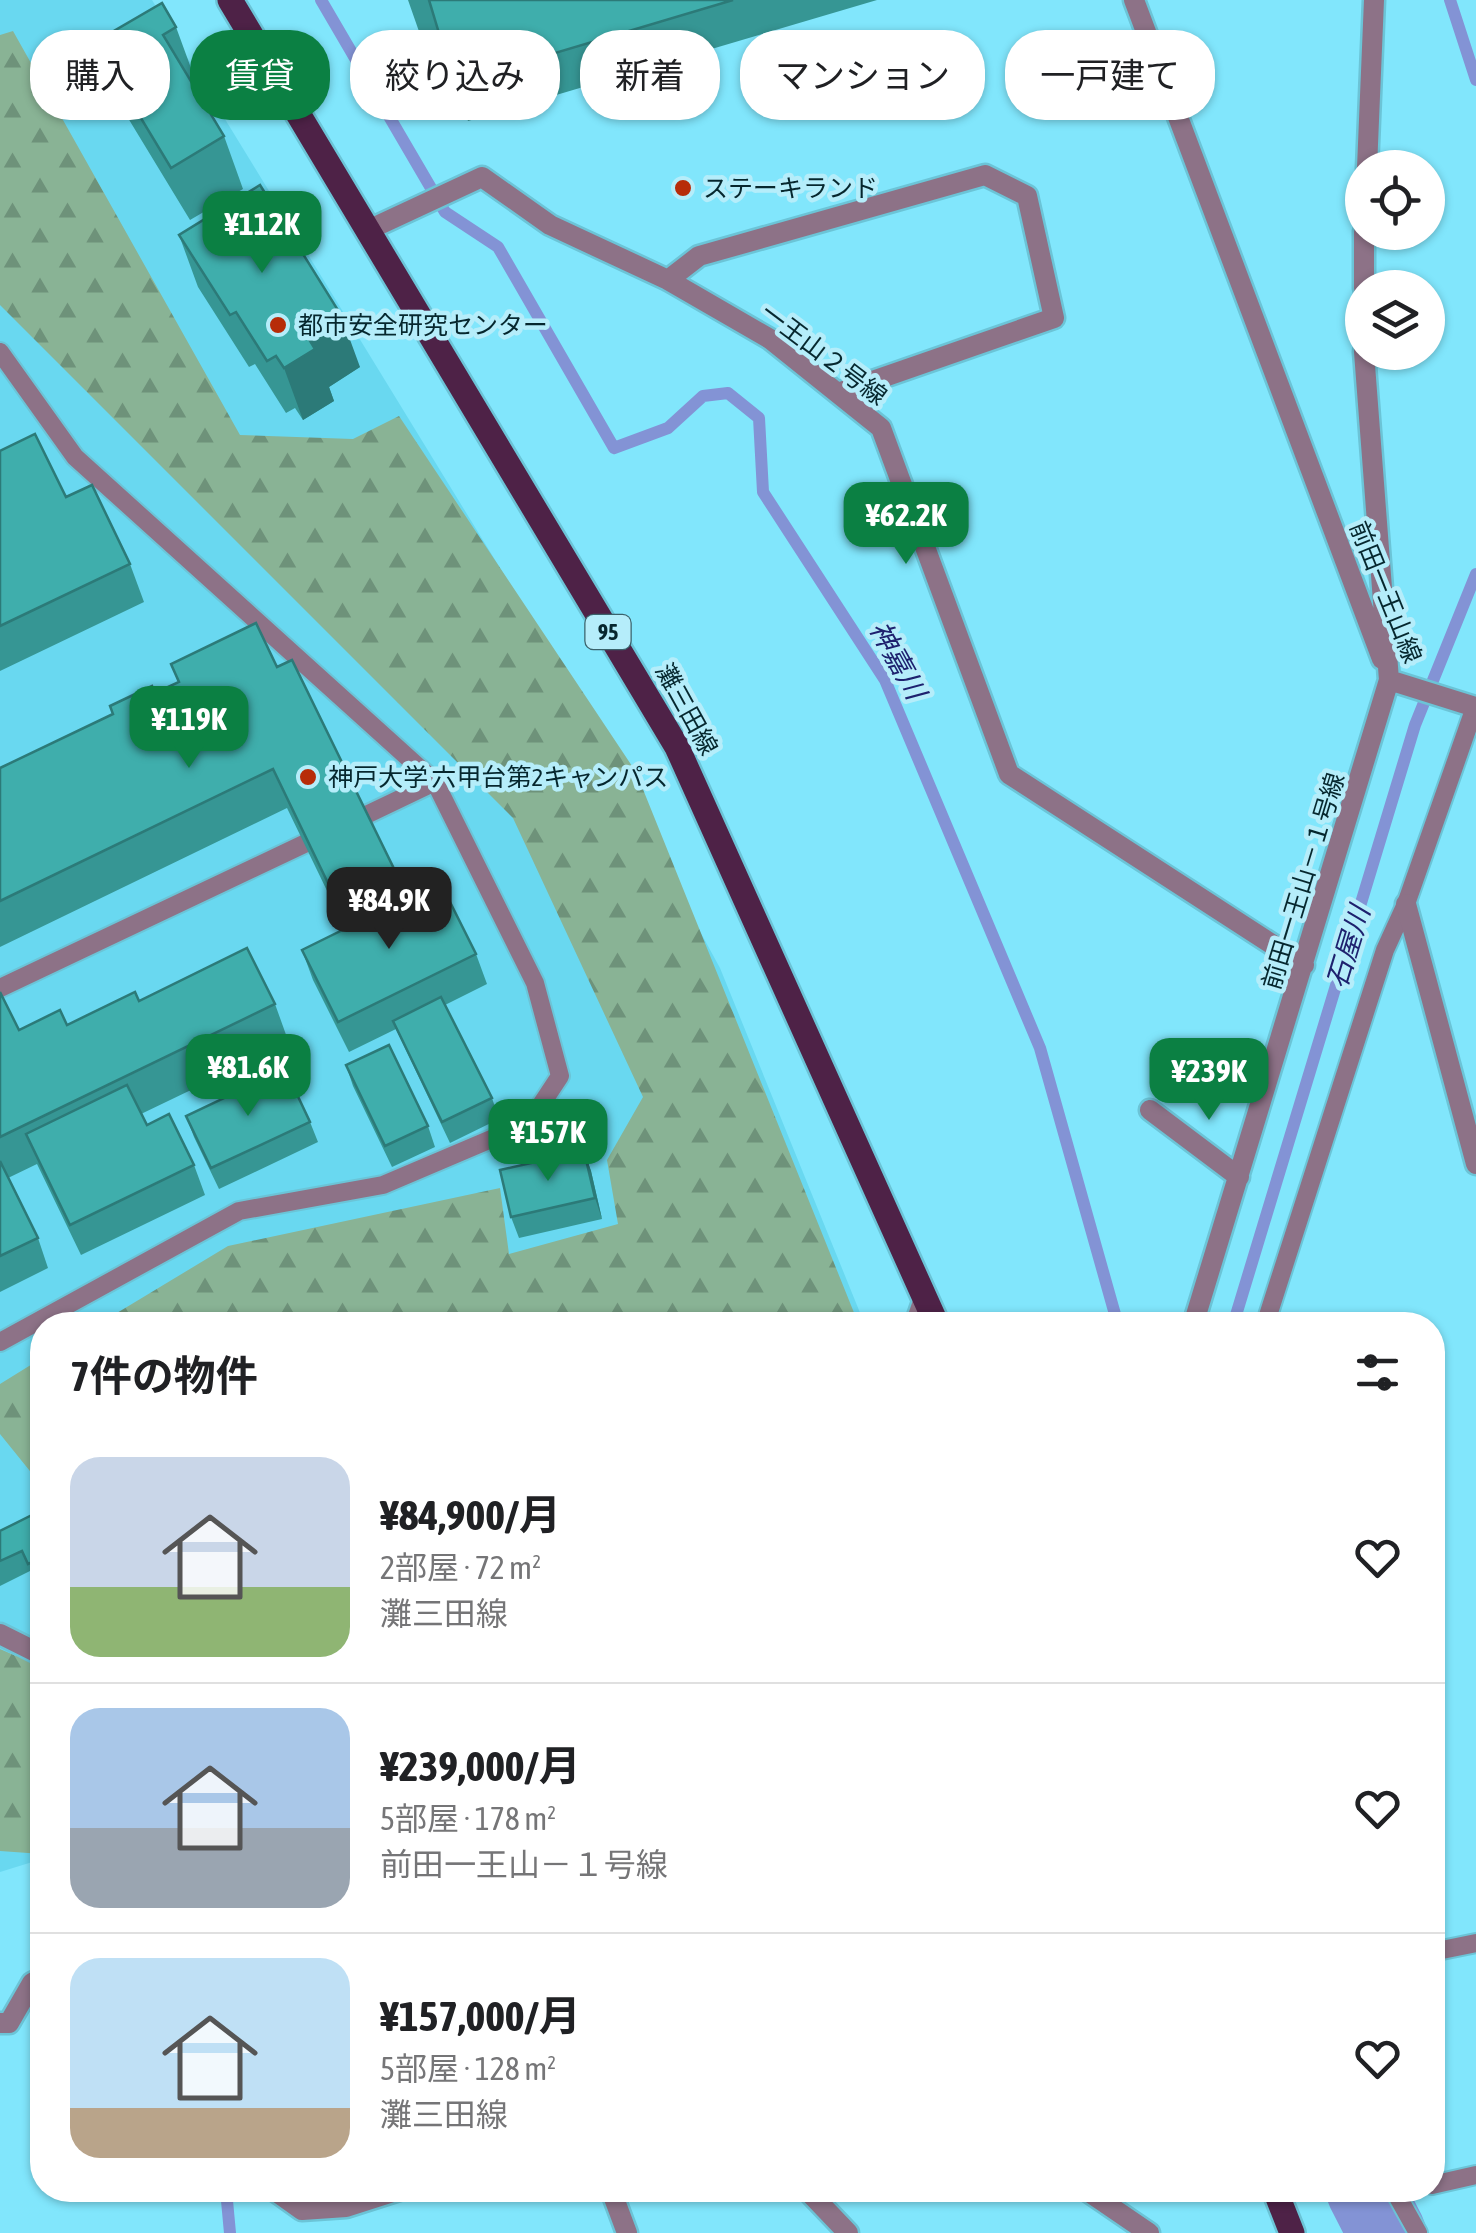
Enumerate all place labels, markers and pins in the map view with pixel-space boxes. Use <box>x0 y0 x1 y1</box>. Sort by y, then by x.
place label: ステーキランド <box>703 174 878 202</box>
marker: ステーキランド <box>672 177 694 199</box>
pin: ¥112K <box>192 191 332 276</box>
place label: 都市安全研究センター <box>298 311 548 339</box>
marker: 都市安全研究センター <box>267 314 289 336</box>
pin: ¥62.2K <box>825 482 987 567</box>
pin: ¥119K <box>119 686 259 771</box>
place label: 神戸大学 六甲台第2キャンパス <box>328 763 668 791</box>
marker: 神戸大学 六甲台第2キャンパス <box>297 766 319 788</box>
pin: ¥84.9K <box>308 867 470 952</box>
pin: ¥81.6K <box>167 1034 329 1119</box>
pin: ¥239K <box>1139 1038 1279 1123</box>
pin: ¥157K <box>478 1099 618 1184</box>

